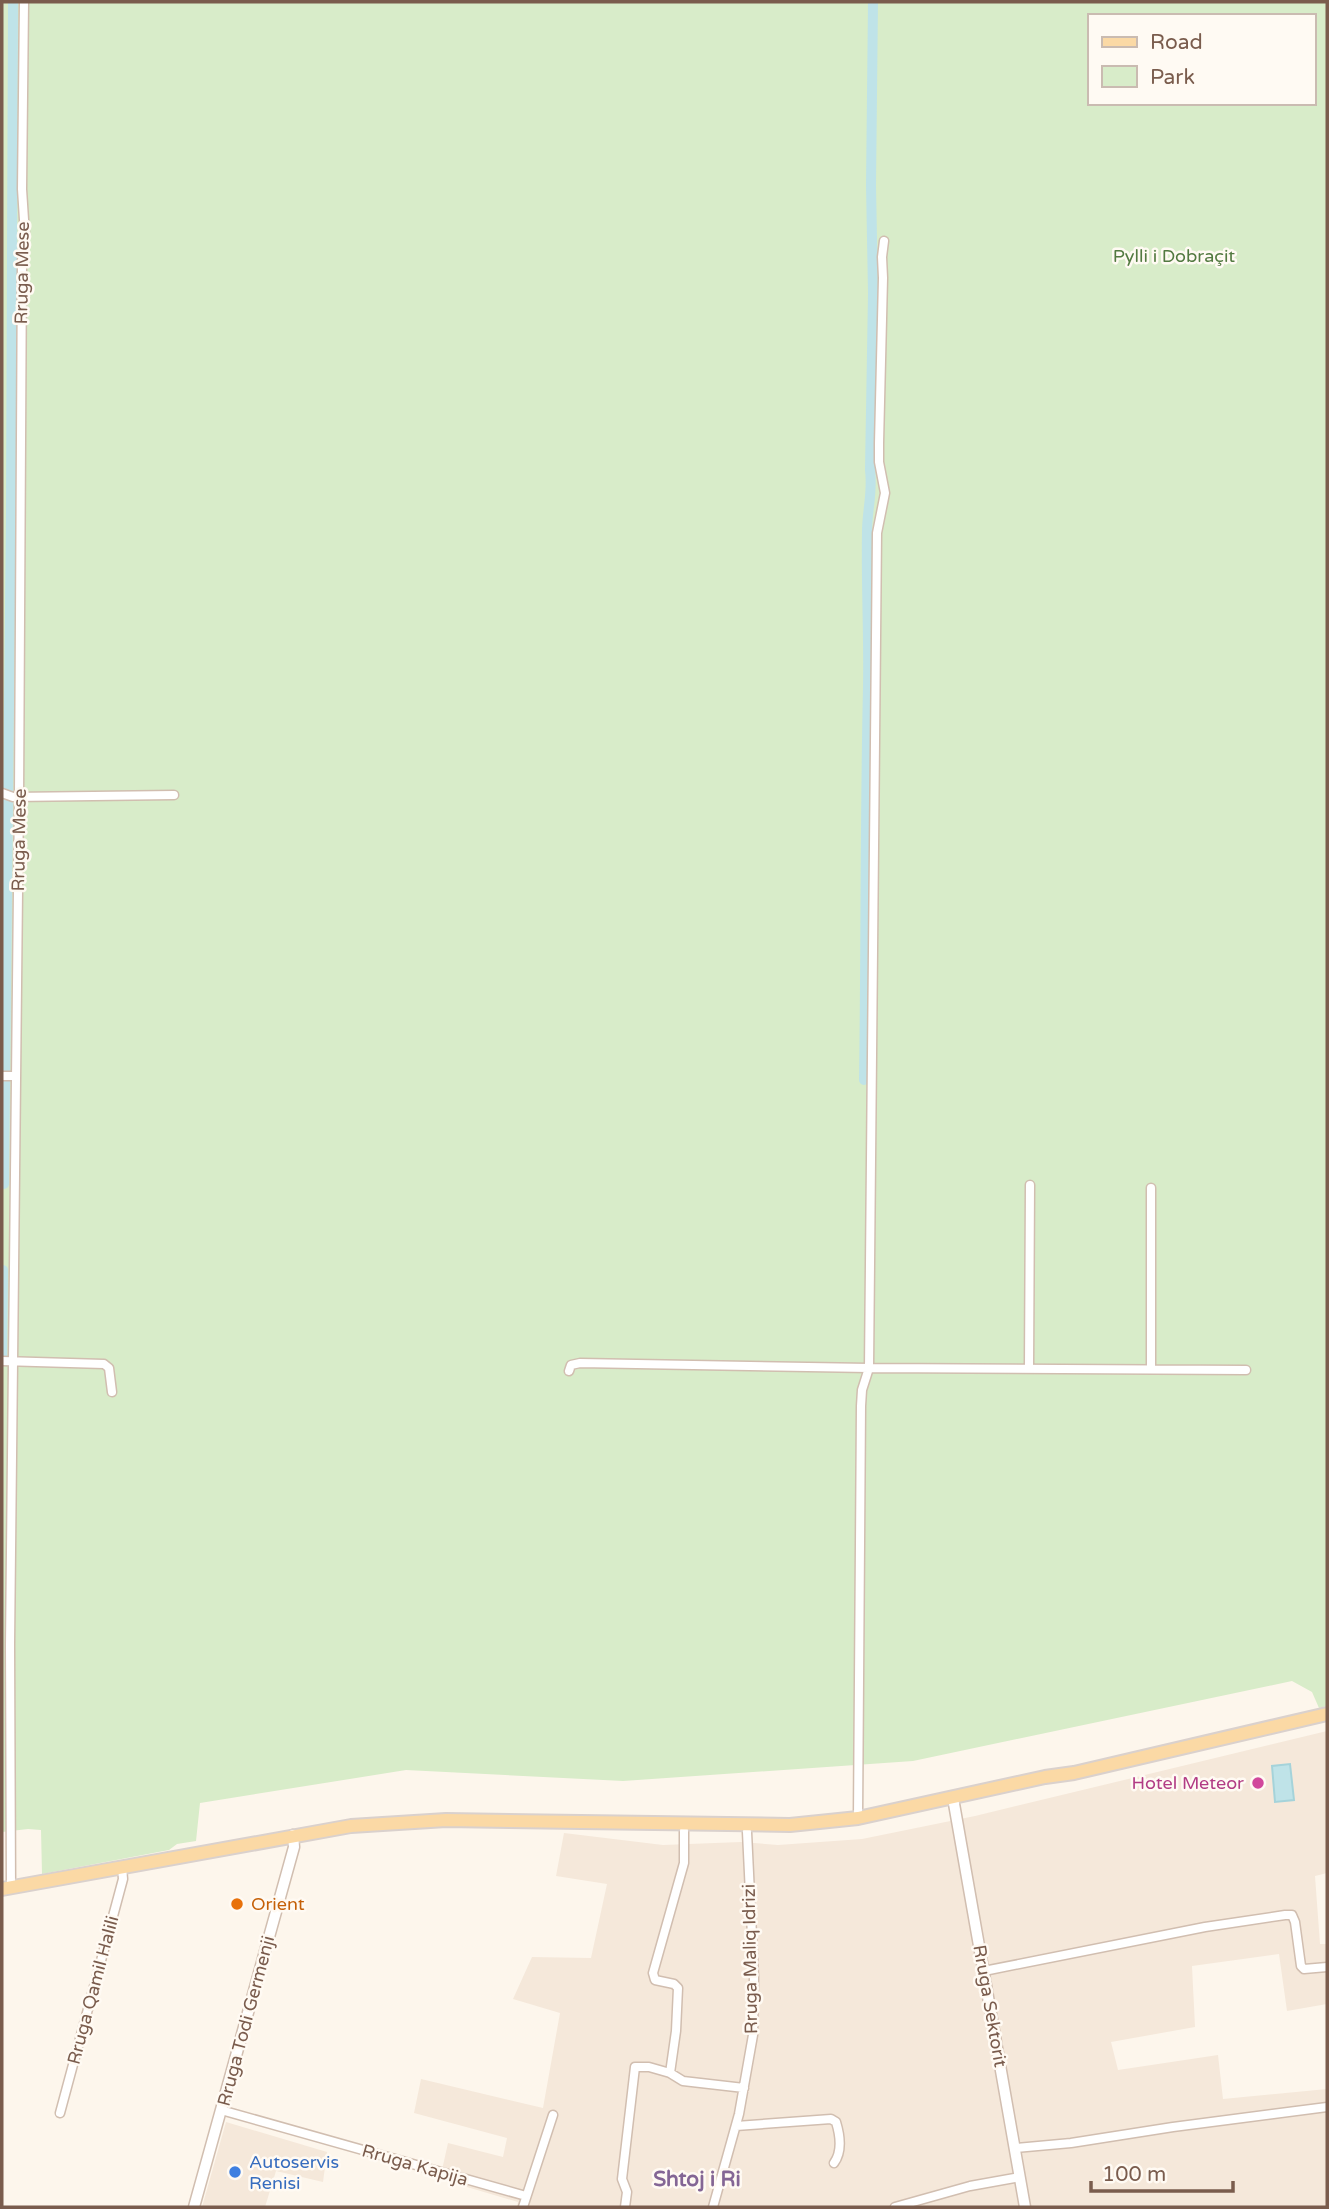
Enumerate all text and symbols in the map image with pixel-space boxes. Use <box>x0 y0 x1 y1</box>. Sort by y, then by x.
legend <box>1088 14 1315 105</box>
text: Road <box>1150 30 1203 55</box>
text: Park <box>1150 65 1195 90</box>
street label: Rruga Mese <box>10 221 34 325</box>
park label: Pylli i Dobraçit <box>1113 245 1235 267</box>
street label: Rruga Mese <box>7 788 31 892</box>
place label: Hotel Meteor <box>1132 1772 1244 1794</box>
marker: Hotel Meteor <box>1250 1775 1266 1791</box>
street label: Rruga Maliq Idrizi <box>738 1884 762 2034</box>
place label: Orient <box>251 1893 305 1915</box>
marker: Orient <box>229 1896 245 1912</box>
street label: Rruga Qamil Halili <box>63 1913 123 2067</box>
street label: Rruga Todi Germenji <box>213 1933 279 2109</box>
street label: Rruga Sektorit <box>968 1943 1012 2069</box>
street label: Rruga Kapija <box>359 2139 471 2191</box>
scale bar <box>1091 2150 1233 2194</box>
place label: Autoservis Renisi <box>249 2151 339 2194</box>
text: 100 m <box>1102 2162 1166 2187</box>
marker: Autoservis Renisi <box>227 2164 243 2180</box>
district label: Shtoj i Ri <box>653 2167 741 2192</box>

